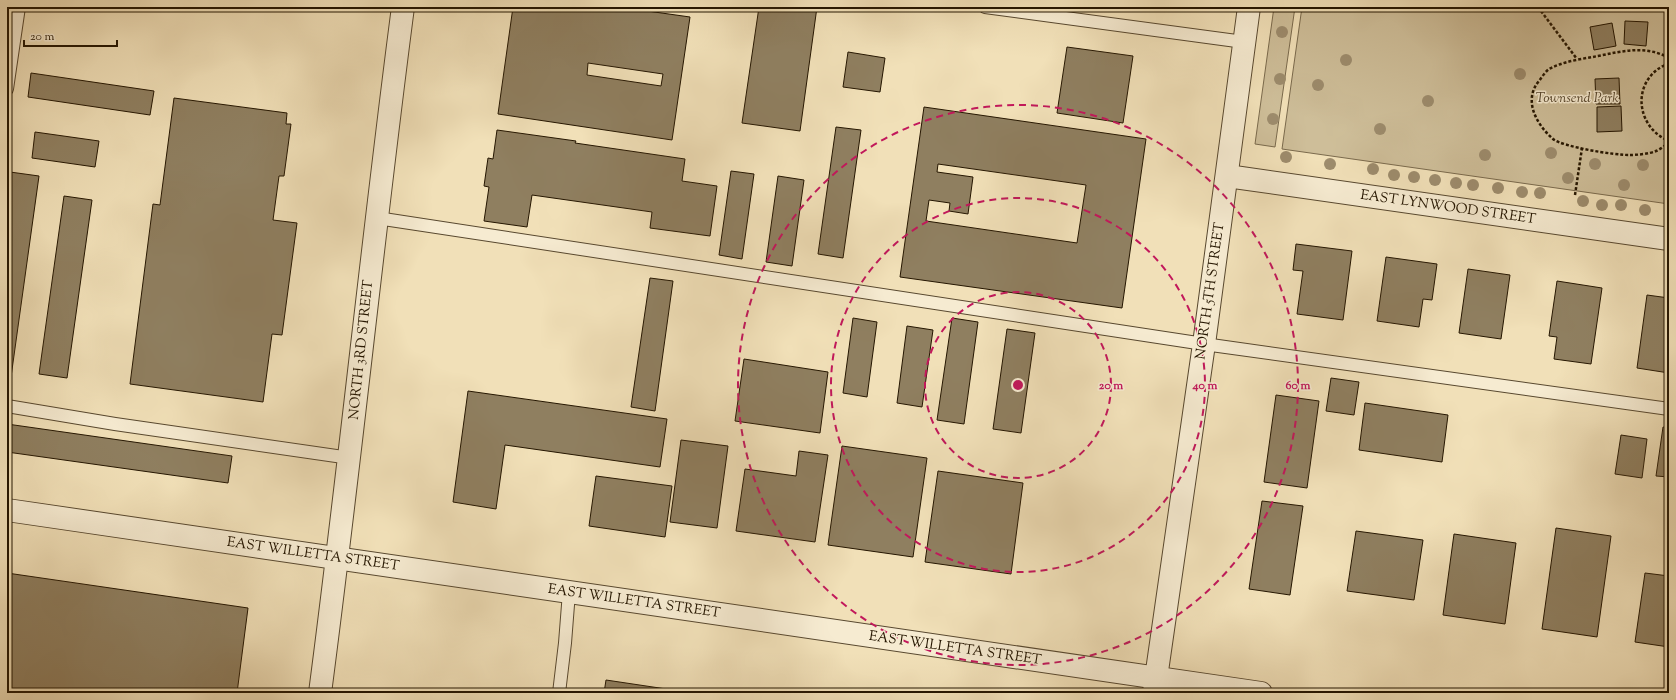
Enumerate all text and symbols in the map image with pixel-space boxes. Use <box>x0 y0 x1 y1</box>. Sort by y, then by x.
scale bar <box>24 22 117 48</box>
text: 20 m <box>30 28 55 46</box>
park label: Townsend Park <box>1535 89 1619 109</box>
street label: EAST LYNWOOD STREET <box>1359 186 1537 230</box>
street label: NORTH 5TH STREET <box>1191 221 1231 361</box>
street label: NORTH 3RD STREET <box>345 279 379 421</box>
text: 20 m <box>1099 377 1123 395</box>
text: 40 m <box>1192 377 1217 395</box>
text: 60 m <box>1286 377 1310 395</box>
centre of rings <box>1011 378 1025 392</box>
street label: EAST WILLETTA STREET <box>225 533 401 577</box>
street label: EAST WILLETTA STREET <box>546 580 722 624</box>
street label: EAST WILLETTA STREET <box>867 627 1043 671</box>

